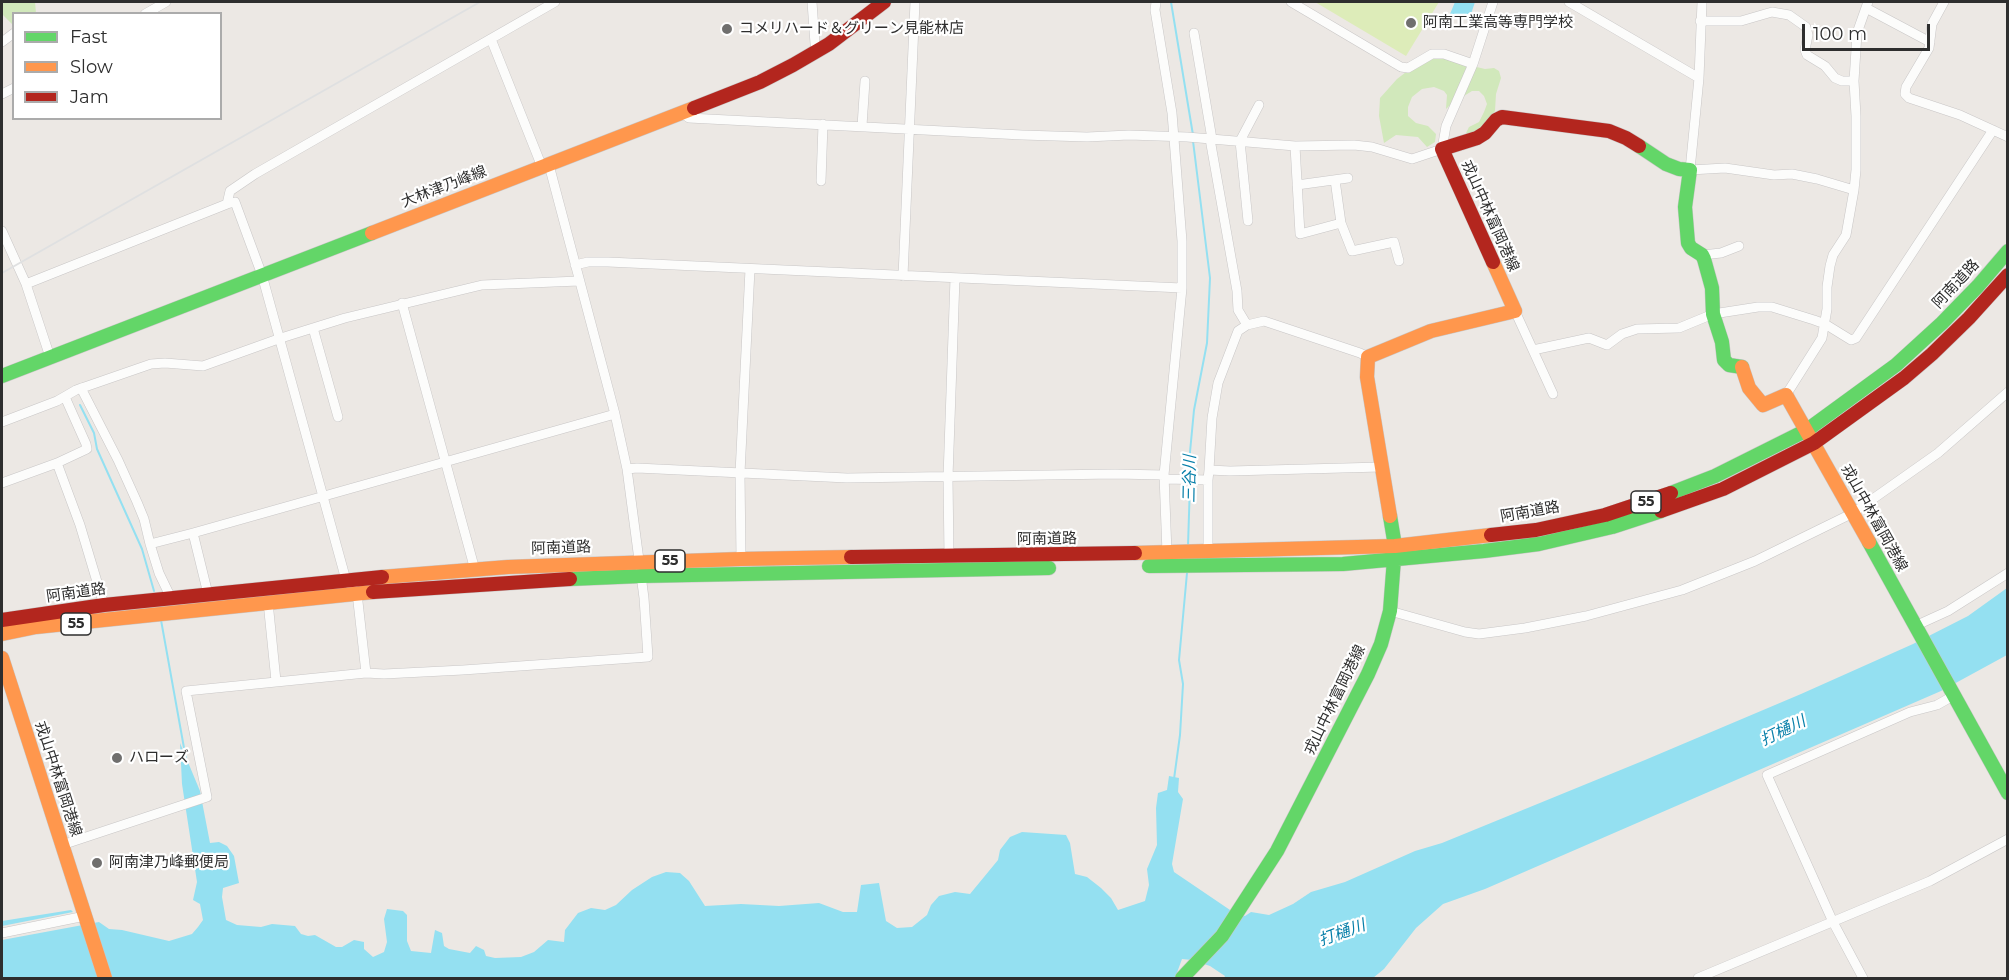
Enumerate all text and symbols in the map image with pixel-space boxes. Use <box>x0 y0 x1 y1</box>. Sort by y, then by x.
legend <box>12 12 222 120</box>
scale bar <box>1805 12 1932 50</box>
place label: 阿南工業高等専門学校 <box>1423 14 1573 32</box>
marker: 阿南工業高等専門学校 <box>1404 16 1418 30</box>
place label: コメリハード＆グリーン見能林店 <box>739 20 964 38</box>
marker: コメリハード＆グリーン見能林店 <box>720 22 734 36</box>
text: 100 m <box>1813 23 1867 45</box>
text: Fast <box>70 26 108 48</box>
text: Slow <box>70 56 113 78</box>
text: Jam <box>70 86 109 108</box>
street label: 戎山中林富岡港線 <box>1457 158 1523 274</box>
street label: 大林津乃峰線 <box>399 162 489 212</box>
street label: 阿南道路 <box>1929 256 1983 312</box>
water label: 三谷川 <box>1180 455 1200 503</box>
street label: 戎山中林富岡港線 <box>1837 461 1911 575</box>
road number: 55 <box>1631 491 1661 513</box>
street label: 阿南道路 <box>1499 498 1561 526</box>
street label: 阿南道路 <box>1017 529 1077 549</box>
street label: 阿南道路 <box>531 538 591 558</box>
road number: 55 <box>655 550 685 572</box>
street label: 阿南道路 <box>45 580 107 606</box>
road number: 55 <box>61 613 91 635</box>
street label: 戎山中林富岡港線 <box>1301 642 1369 758</box>
water label: 打樋川 <box>1757 712 1809 750</box>
street label: 戎山中林富岡港線 <box>31 719 85 839</box>
place label: ハローズ <box>129 749 189 767</box>
marker: ハローズ <box>110 751 124 765</box>
place label: 阿南津乃峰郵便局 <box>109 854 229 872</box>
marker: 阿南津乃峰郵便局 <box>90 856 104 870</box>
water label: 打樋川 <box>1316 916 1368 950</box>

